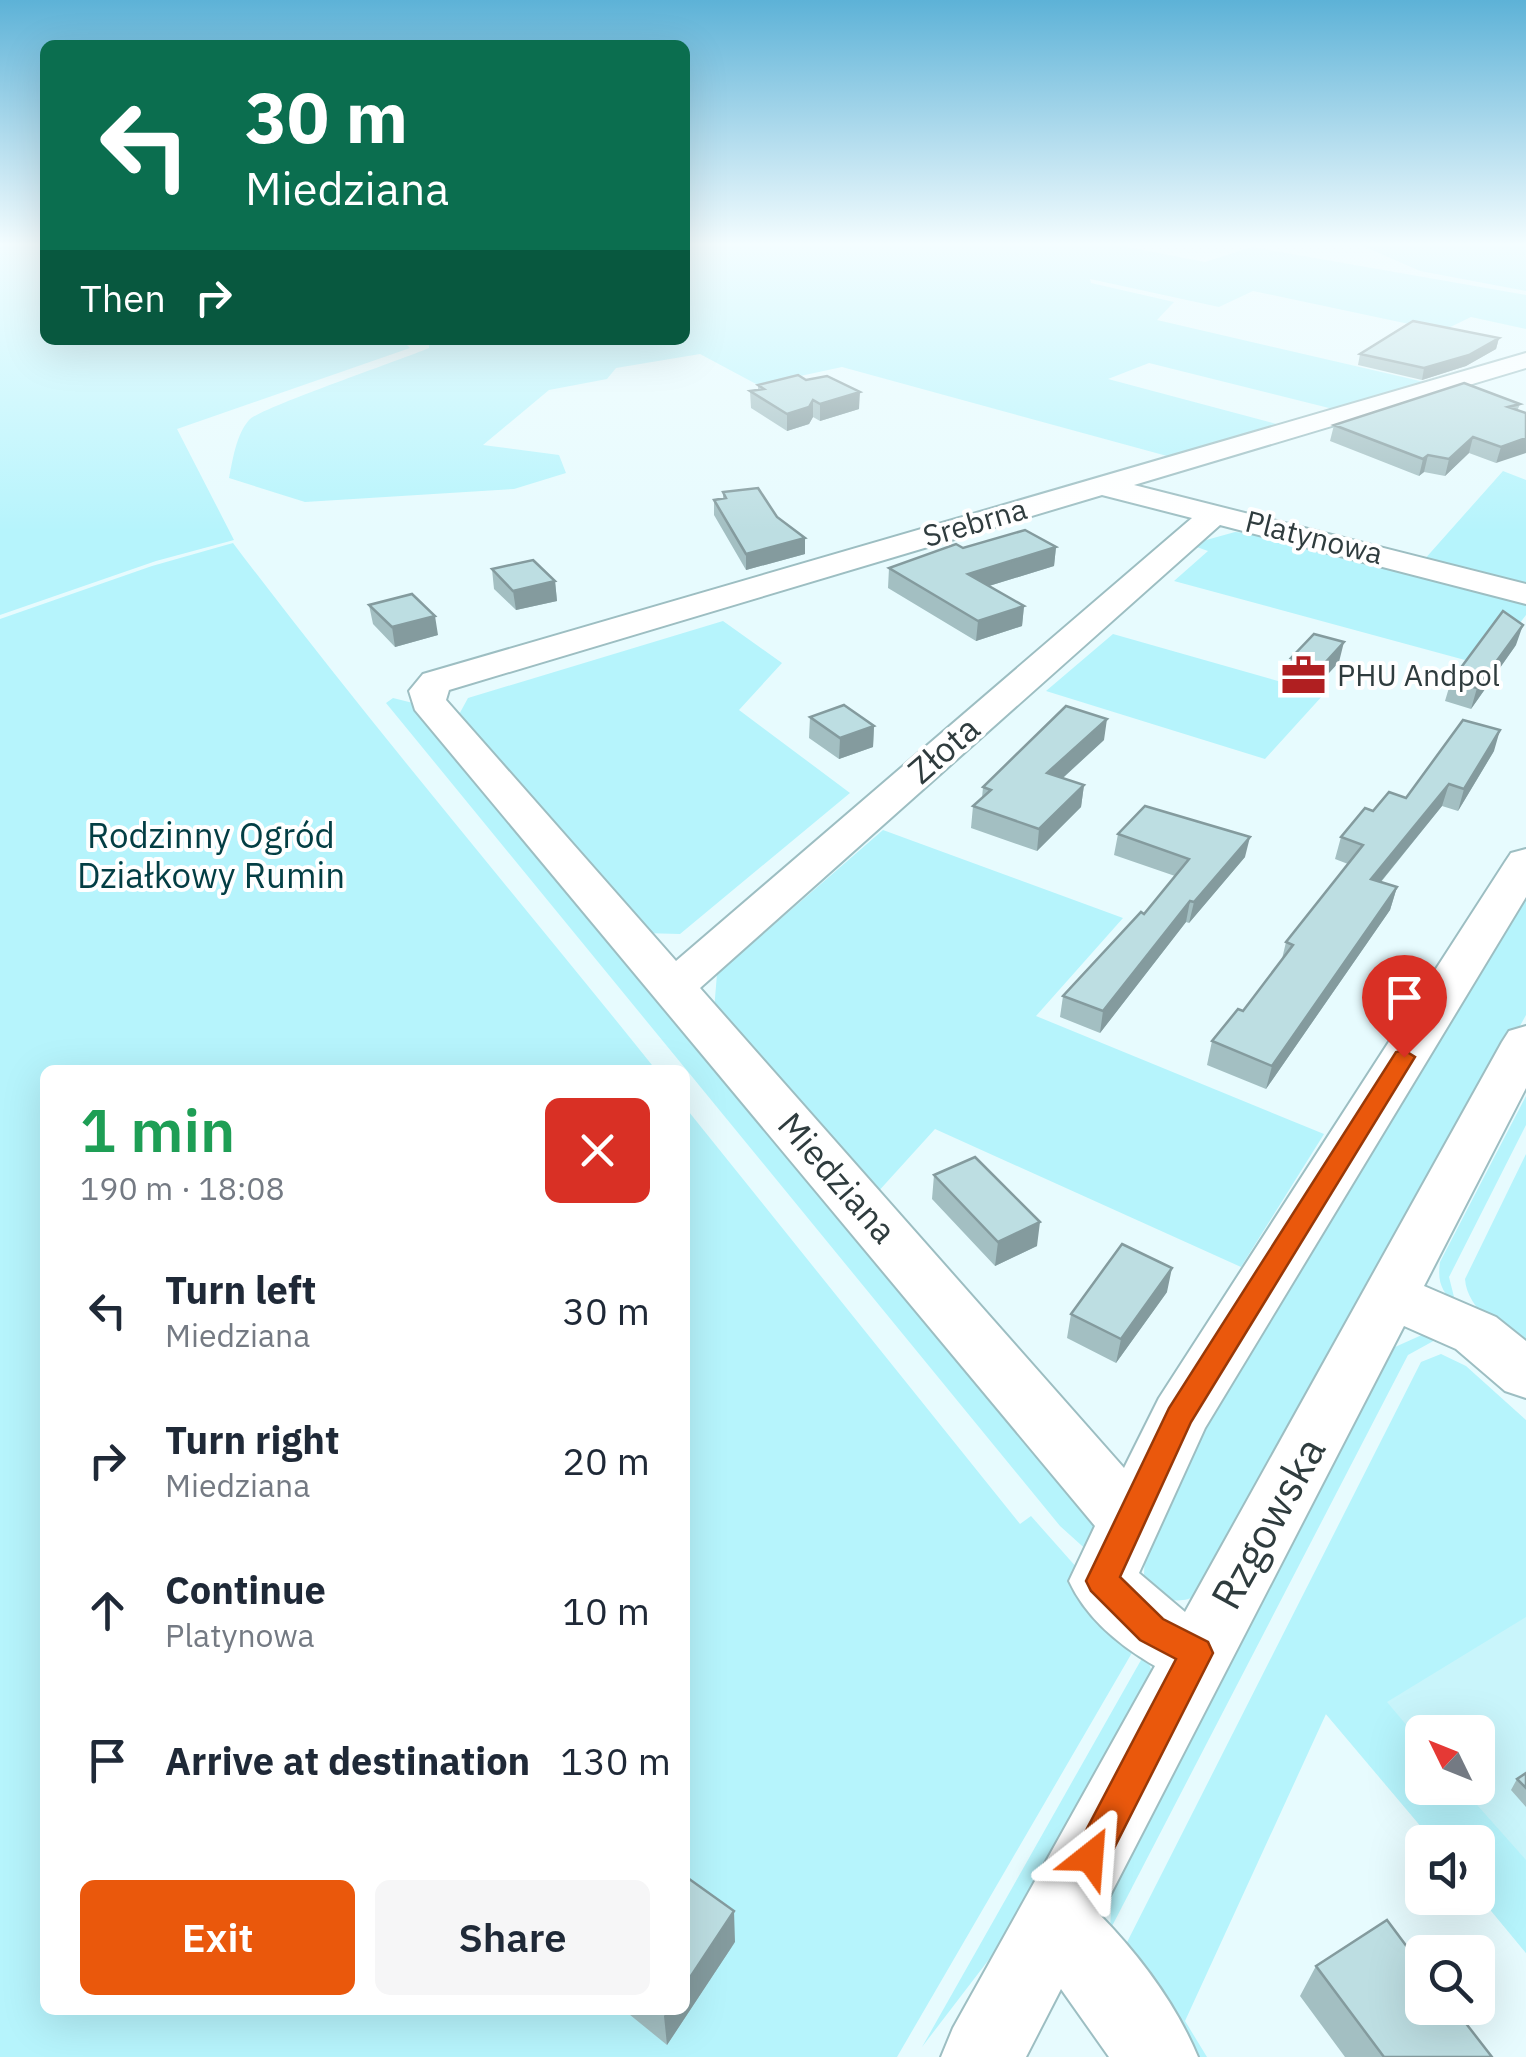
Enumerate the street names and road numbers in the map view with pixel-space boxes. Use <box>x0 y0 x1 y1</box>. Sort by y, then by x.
street label: Srebrna <box>918 488 1031 555</box>
street label: Platynowa <box>1242 501 1387 572</box>
street label: Złota <box>898 705 989 793</box>
street label: Miedziana <box>768 1102 907 1252</box>
street label: Rzgowska <box>1198 1427 1337 1619</box>

